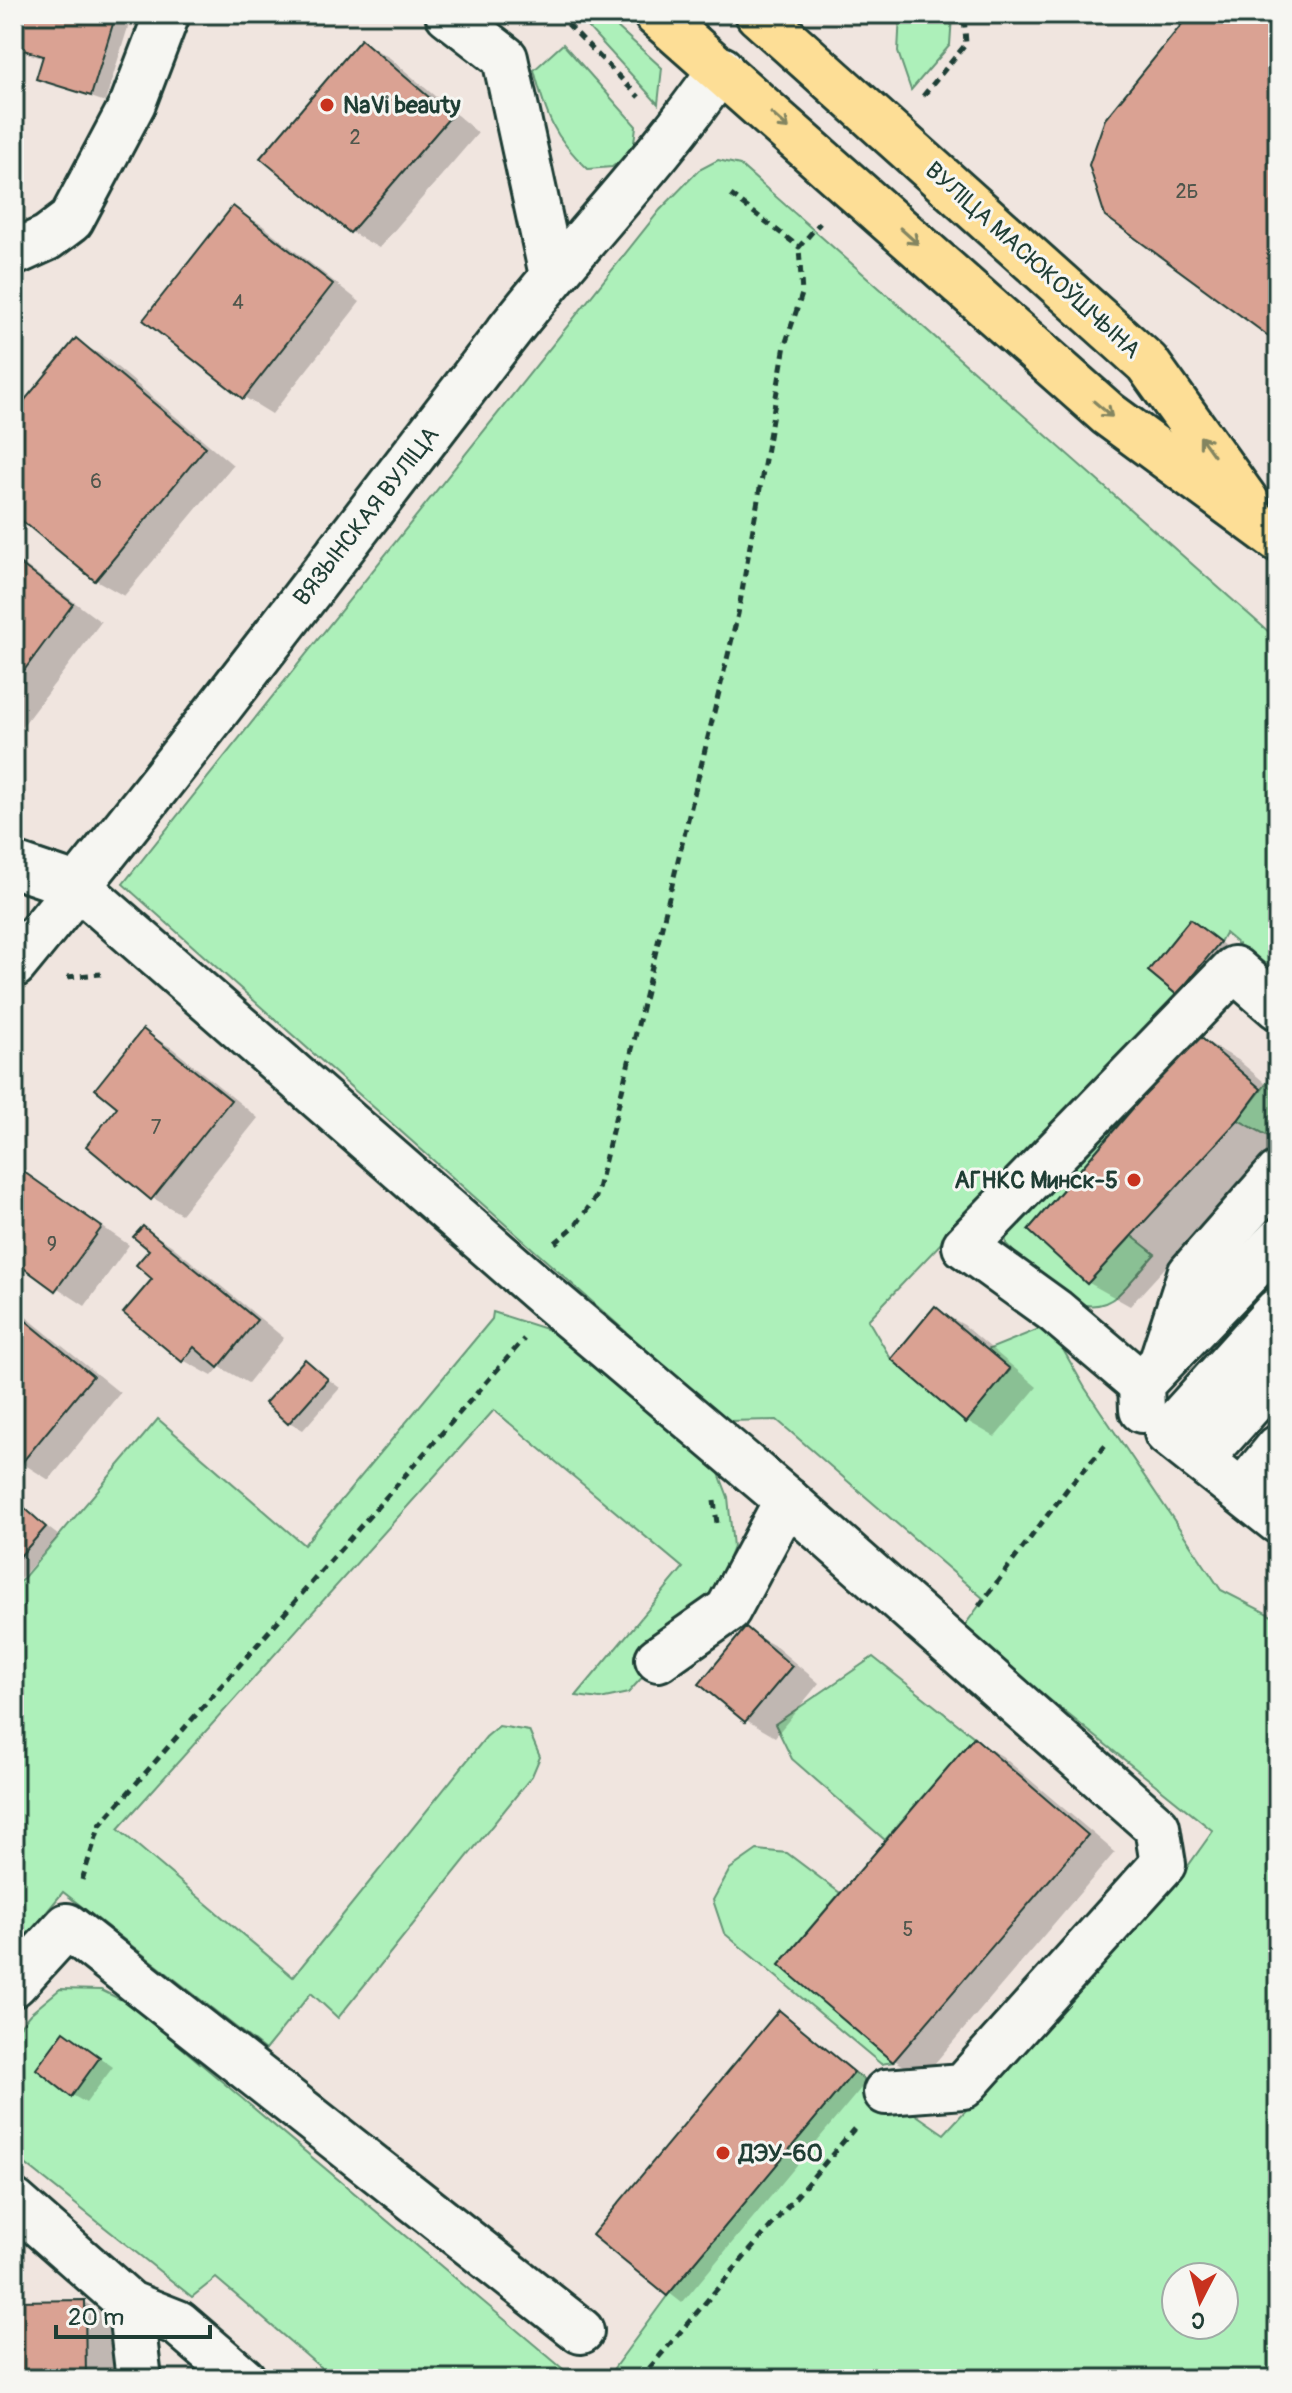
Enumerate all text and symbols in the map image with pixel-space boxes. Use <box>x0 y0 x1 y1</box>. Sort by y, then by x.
place label: NaVi beauty <box>343 91 461 120</box>
marker: NaVi beauty <box>318 96 336 114</box>
one-way arrow <box>769 111 789 129</box>
house number: 2 <box>349 125 361 150</box>
street label: ВУЛІЦА МАСЮКОЎШЧЫНА <box>919 156 1146 365</box>
house number: 2Б <box>1175 179 1199 204</box>
one-way arrow <box>899 227 919 245</box>
house number: 4 <box>232 290 244 315</box>
one-way arrow <box>1093 400 1113 418</box>
street label: ВЯЗЫНСКАЯ ВУЛІЦА <box>287 421 445 612</box>
one-way arrow <box>1198 435 1215 457</box>
house number: 6 <box>90 469 102 494</box>
house number: 7 <box>151 1115 162 1140</box>
place label: АГНКС Минск-5 <box>954 1166 1118 1195</box>
marker: АГНКС Минск-5 <box>1125 1171 1143 1189</box>
house number: 9 <box>47 1232 57 1257</box>
house number: 5 <box>903 1917 913 1942</box>
place label: ДЭУ-60 <box>737 2139 823 2168</box>
marker: ДЭУ-60 <box>714 2144 732 2162</box>
north arrow <box>1160 2261 1240 2341</box>
scale bar <box>56 2289 210 2339</box>
text: 20 m <box>68 2303 124 2332</box>
text: С <box>1189 2305 1206 2335</box>

